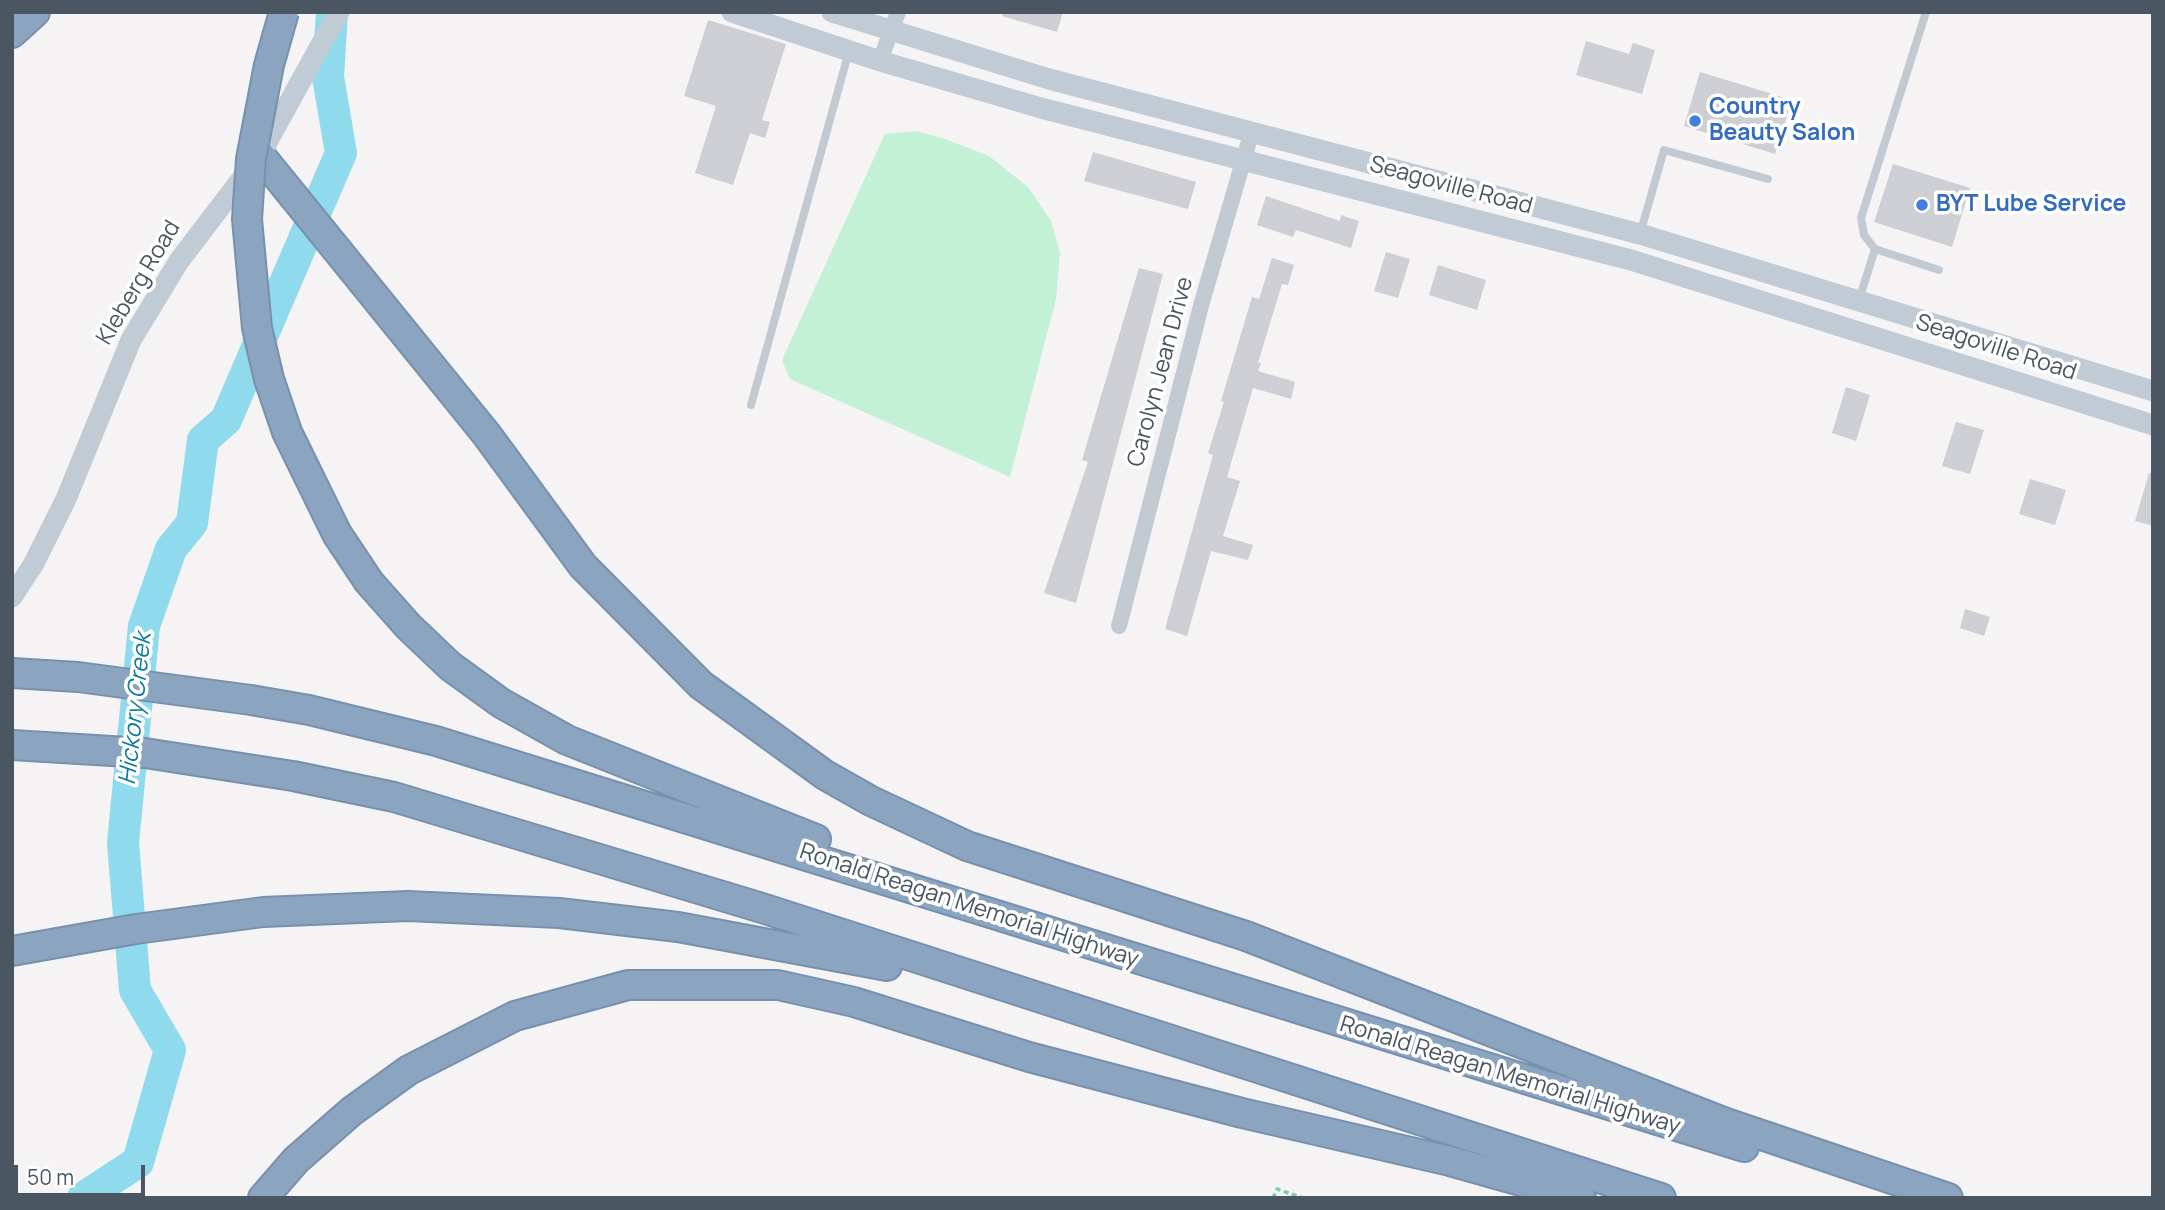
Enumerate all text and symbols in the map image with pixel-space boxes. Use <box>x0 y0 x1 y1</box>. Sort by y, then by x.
place label: Country Beauty Salon <box>1709 94 1855 148</box>
marker: Country Beauty Salon <box>1687 113 1703 129</box>
street label: Seagoville Road <box>1367 151 1535 221</box>
place label: BYT Lube Service <box>1936 191 2126 219</box>
marker: BYT Lube Service <box>1914 197 1930 213</box>
street label: Kleberg Road <box>91 216 187 350</box>
street label: Carolyn Jean Drive <box>1122 274 1200 470</box>
street label: Seagoville Road <box>1912 309 2080 387</box>
water label: Hickory Creek <box>114 632 158 786</box>
street label: Ronald Reagan Memorial Highway <box>796 838 1142 974</box>
street label: Ronald Reagan Memorial Highway <box>1336 1011 1684 1141</box>
scale bar <box>18 1150 149 1194</box>
text: 50 m <box>27 1163 74 1191</box>

